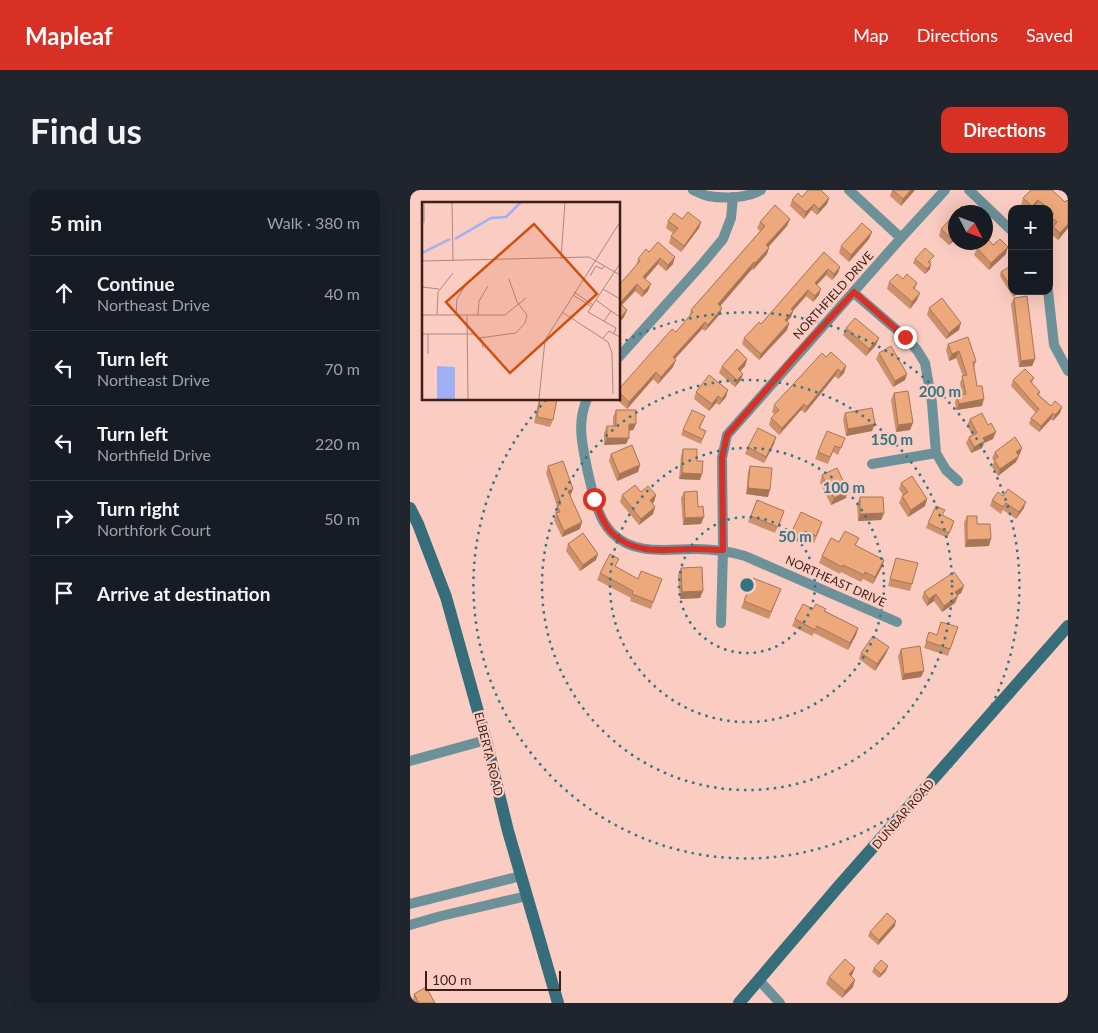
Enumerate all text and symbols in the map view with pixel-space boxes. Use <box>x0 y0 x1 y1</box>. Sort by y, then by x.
text: Mapleaf <box>25 21 113 50</box>
text: Map <box>853 24 889 46</box>
text: Directions <box>917 24 998 46</box>
text: Saved <box>1026 24 1073 46</box>
button: Directions <box>941 107 1068 153</box>
text: Find us <box>30 109 142 151</box>
inset map <box>422 202 620 400</box>
north arrow <box>948 205 993 250</box>
map controls <box>1008 205 1053 295</box>
button: + <box>1008 205 1053 250</box>
text: 5 min <box>50 210 102 235</box>
text: Walk · 380 m <box>267 213 360 232</box>
street label: NORTHFIELD DRIVE <box>790 248 876 342</box>
button: − <box>1008 250 1053 295</box>
text: Continue <box>97 272 175 295</box>
icon: ahead <box>50 279 78 307</box>
text: 40 m <box>324 284 360 303</box>
text: Northeast Drive <box>97 295 210 314</box>
route end <box>894 326 917 349</box>
text: Turn left <box>97 347 168 370</box>
icon: left <box>50 354 78 382</box>
text: 70 m <box>324 359 360 378</box>
text: Northeast Drive <box>97 370 210 389</box>
text: 200 m <box>919 382 961 400</box>
text: Turn left <box>97 422 168 445</box>
icon: left <box>50 429 78 457</box>
text: 150 m <box>871 430 913 448</box>
text: 220 m <box>315 434 360 453</box>
text: Northfield Drive <box>97 445 211 464</box>
text: 100 m <box>823 478 865 496</box>
route start <box>583 488 606 511</box>
text: Turn right <box>97 497 179 520</box>
icon: right <box>50 504 78 532</box>
text: 50 m <box>324 509 360 528</box>
text: Northfork Court <box>97 520 211 539</box>
text: 50 m <box>778 527 812 545</box>
street label: NORTHEAST DRIVE <box>783 552 889 610</box>
centre of rings <box>738 576 756 594</box>
icon: arrive <box>50 579 78 607</box>
text: Arrive at destination <box>97 582 270 605</box>
street label: ELBERTA ROAD <box>471 710 507 798</box>
street label: DUNBAR ROAD <box>869 776 937 852</box>
scale bar <box>425 968 561 991</box>
text: 100 m <box>432 971 471 988</box>

